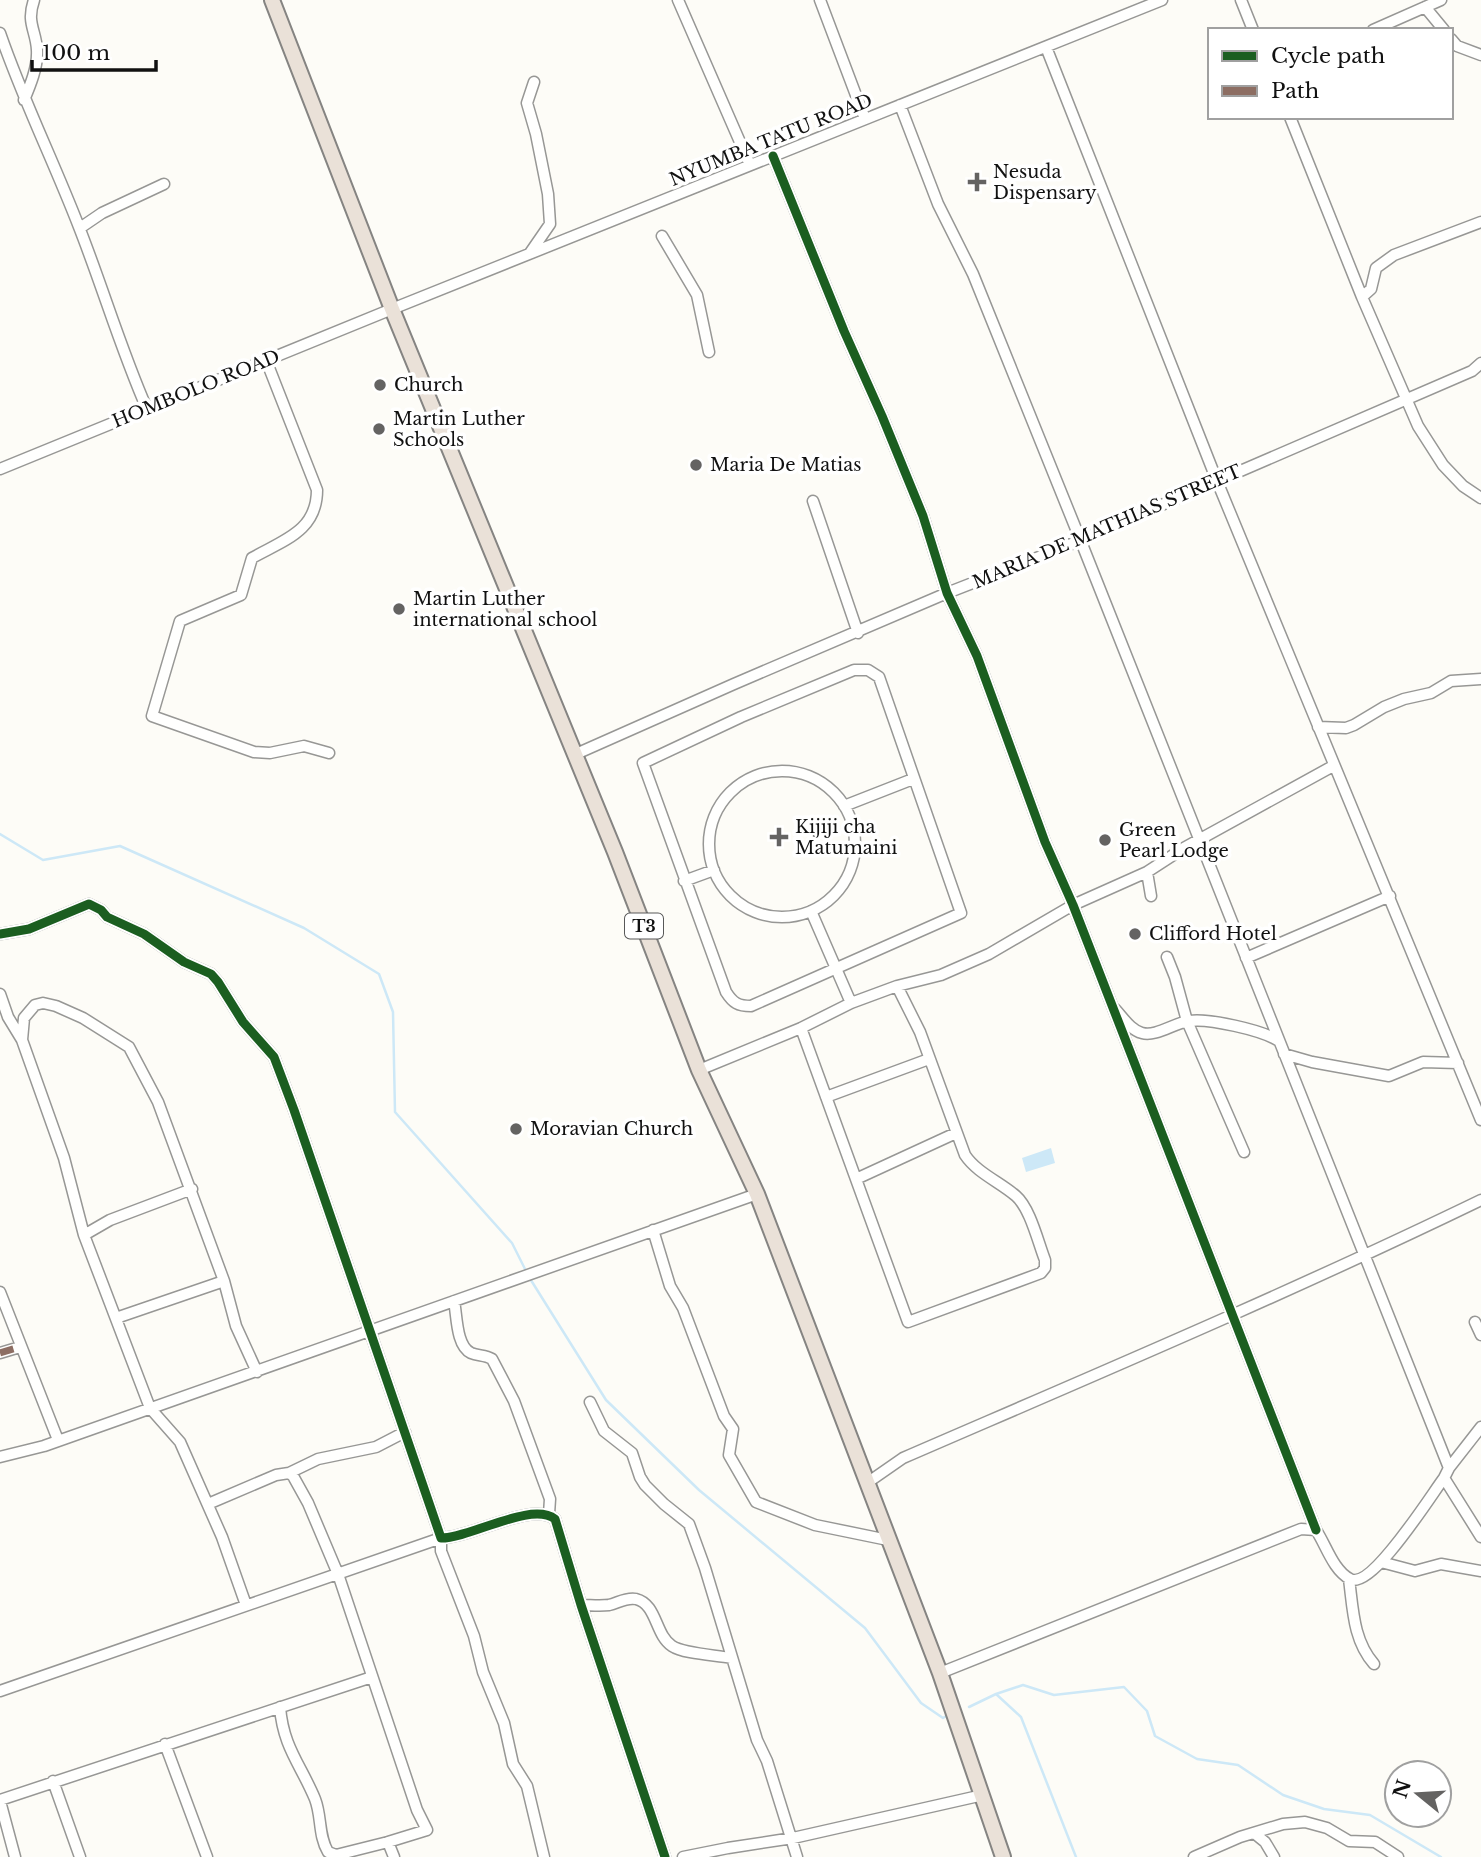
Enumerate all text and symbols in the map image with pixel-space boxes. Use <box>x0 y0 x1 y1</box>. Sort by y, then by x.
scale bar <box>32 28 156 72</box>
legend <box>1208 28 1453 119</box>
text: 100 m <box>42 40 110 66</box>
text: Cycle path <box>1271 43 1385 69</box>
text: Path <box>1271 78 1319 104</box>
street label: NYUMBA TATU ROAD <box>666 89 876 191</box>
place label: Nesuda Dispensary <box>993 161 1097 204</box>
marker: Nesuda Dispensary <box>967 172 987 192</box>
street label: HOMBOLO ROAD <box>109 345 283 433</box>
place label: Church <box>394 374 463 396</box>
marker: Church <box>372 377 388 393</box>
place label: Martin Luther Schools <box>393 408 525 451</box>
marker: Martin Luther Schools <box>371 421 387 437</box>
place label: Maria De Matias <box>710 454 861 476</box>
marker: Maria De Matias <box>688 457 704 473</box>
street label: MARIA DE MATHIAS STREET <box>969 460 1245 594</box>
place label: Martin Luther international school <box>413 588 597 631</box>
marker: Martin Luther international school <box>391 601 407 617</box>
place label: Kijiji cha Matumaini <box>795 816 897 859</box>
place label: Green Pearl Lodge <box>1119 819 1229 862</box>
marker: Kijiji cha Matumaini <box>769 827 789 847</box>
marker: Green Pearl Lodge <box>1097 832 1113 848</box>
road number: T3 <box>625 914 663 938</box>
place label: Clifford Hotel <box>1149 923 1277 945</box>
marker: Clifford Hotel <box>1127 926 1143 942</box>
place label: Moravian Church <box>530 1118 693 1140</box>
marker: Moravian Church <box>508 1121 524 1137</box>
north arrow <box>1383 1759 1453 1829</box>
text: N <box>1389 1777 1416 1801</box>

